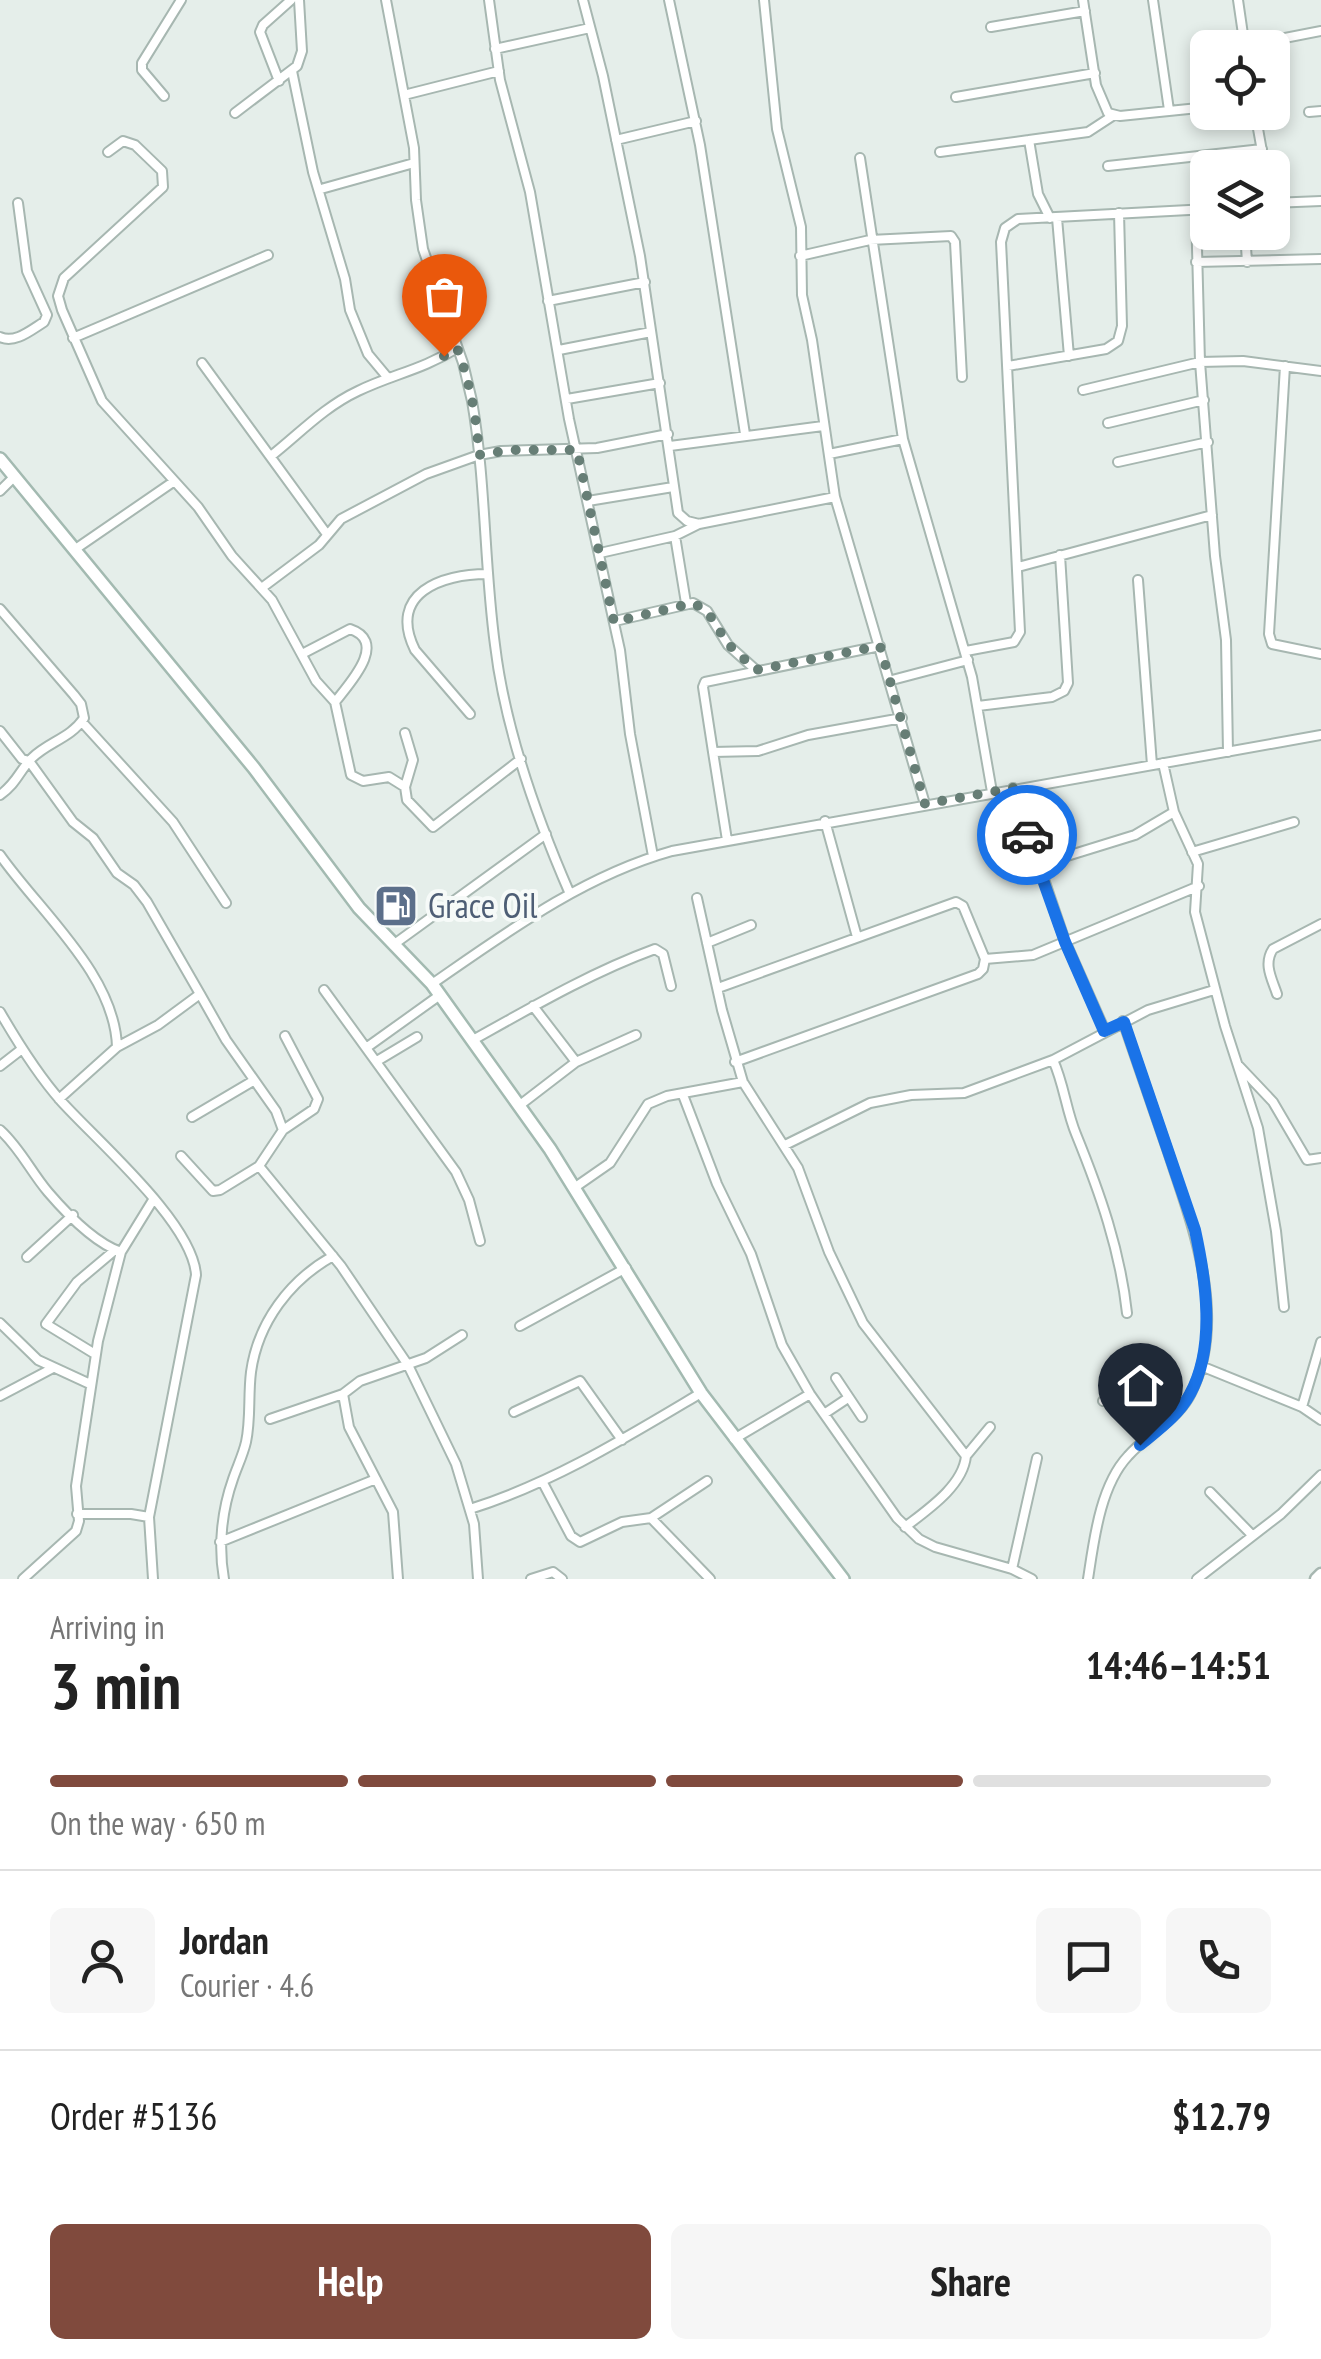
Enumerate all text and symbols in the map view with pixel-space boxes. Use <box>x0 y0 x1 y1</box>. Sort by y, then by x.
map controls <box>1190 30 1290 250</box>
button: locate <box>1190 30 1290 130</box>
button: layers <box>1190 150 1290 250</box>
pin <box>402 254 487 357</box>
icon: bag <box>417 269 472 324</box>
courier <box>977 785 1077 885</box>
icon: car <box>1000 808 1055 863</box>
place label: Grace Oil <box>428 882 538 928</box>
fuel station icon: Grace Oil <box>373 883 419 929</box>
pin <box>1098 1343 1183 1446</box>
icon: home <box>1113 1358 1168 1413</box>
text: Arriving in <box>50 1606 165 1648</box>
text: 14:46–14:51 <box>1086 1640 1271 1689</box>
text: 3 min <box>50 1643 181 1727</box>
text: On the way · 650 m <box>50 1802 265 1844</box>
button: person <box>50 1908 155 2013</box>
button: chat <box>1036 1908 1141 2013</box>
button: phone <box>1166 1908 1271 2013</box>
text: Jordan <box>180 1915 269 1964</box>
text: Courier · 4.6 <box>180 1964 314 2006</box>
text: Order #5136 <box>50 2091 217 2140</box>
text: $12.79 <box>1172 2091 1271 2140</box>
button: Help <box>50 2224 651 2339</box>
button: Share <box>671 2224 1271 2339</box>

